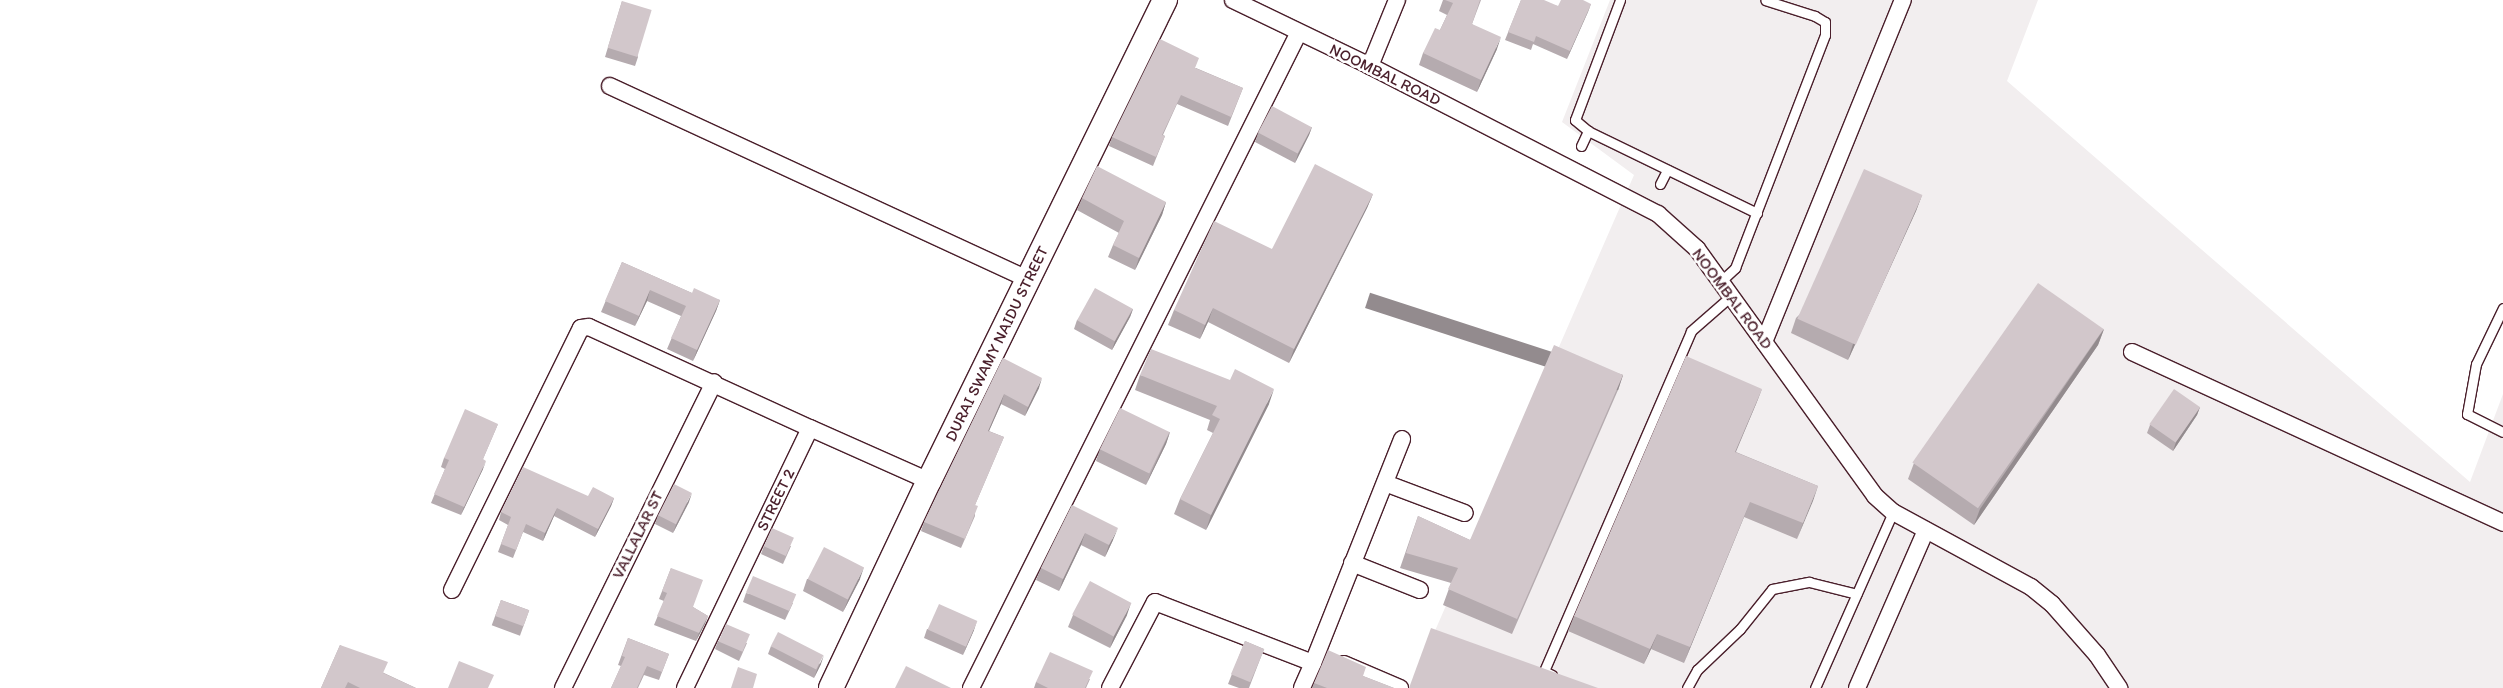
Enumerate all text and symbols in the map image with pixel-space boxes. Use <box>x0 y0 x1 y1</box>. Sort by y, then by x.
street label: NOOMBAL ROAD <box>1326 40 1444 110</box>
street label: DURAI SWAMY NAIDU STREET <box>942 244 1052 444</box>
street label: NOOMBAL ROAD <box>1688 245 1776 353</box>
street label: STREET 2 <box>753 466 799 534</box>
street label: VALLALAR ST <box>608 488 668 582</box>

